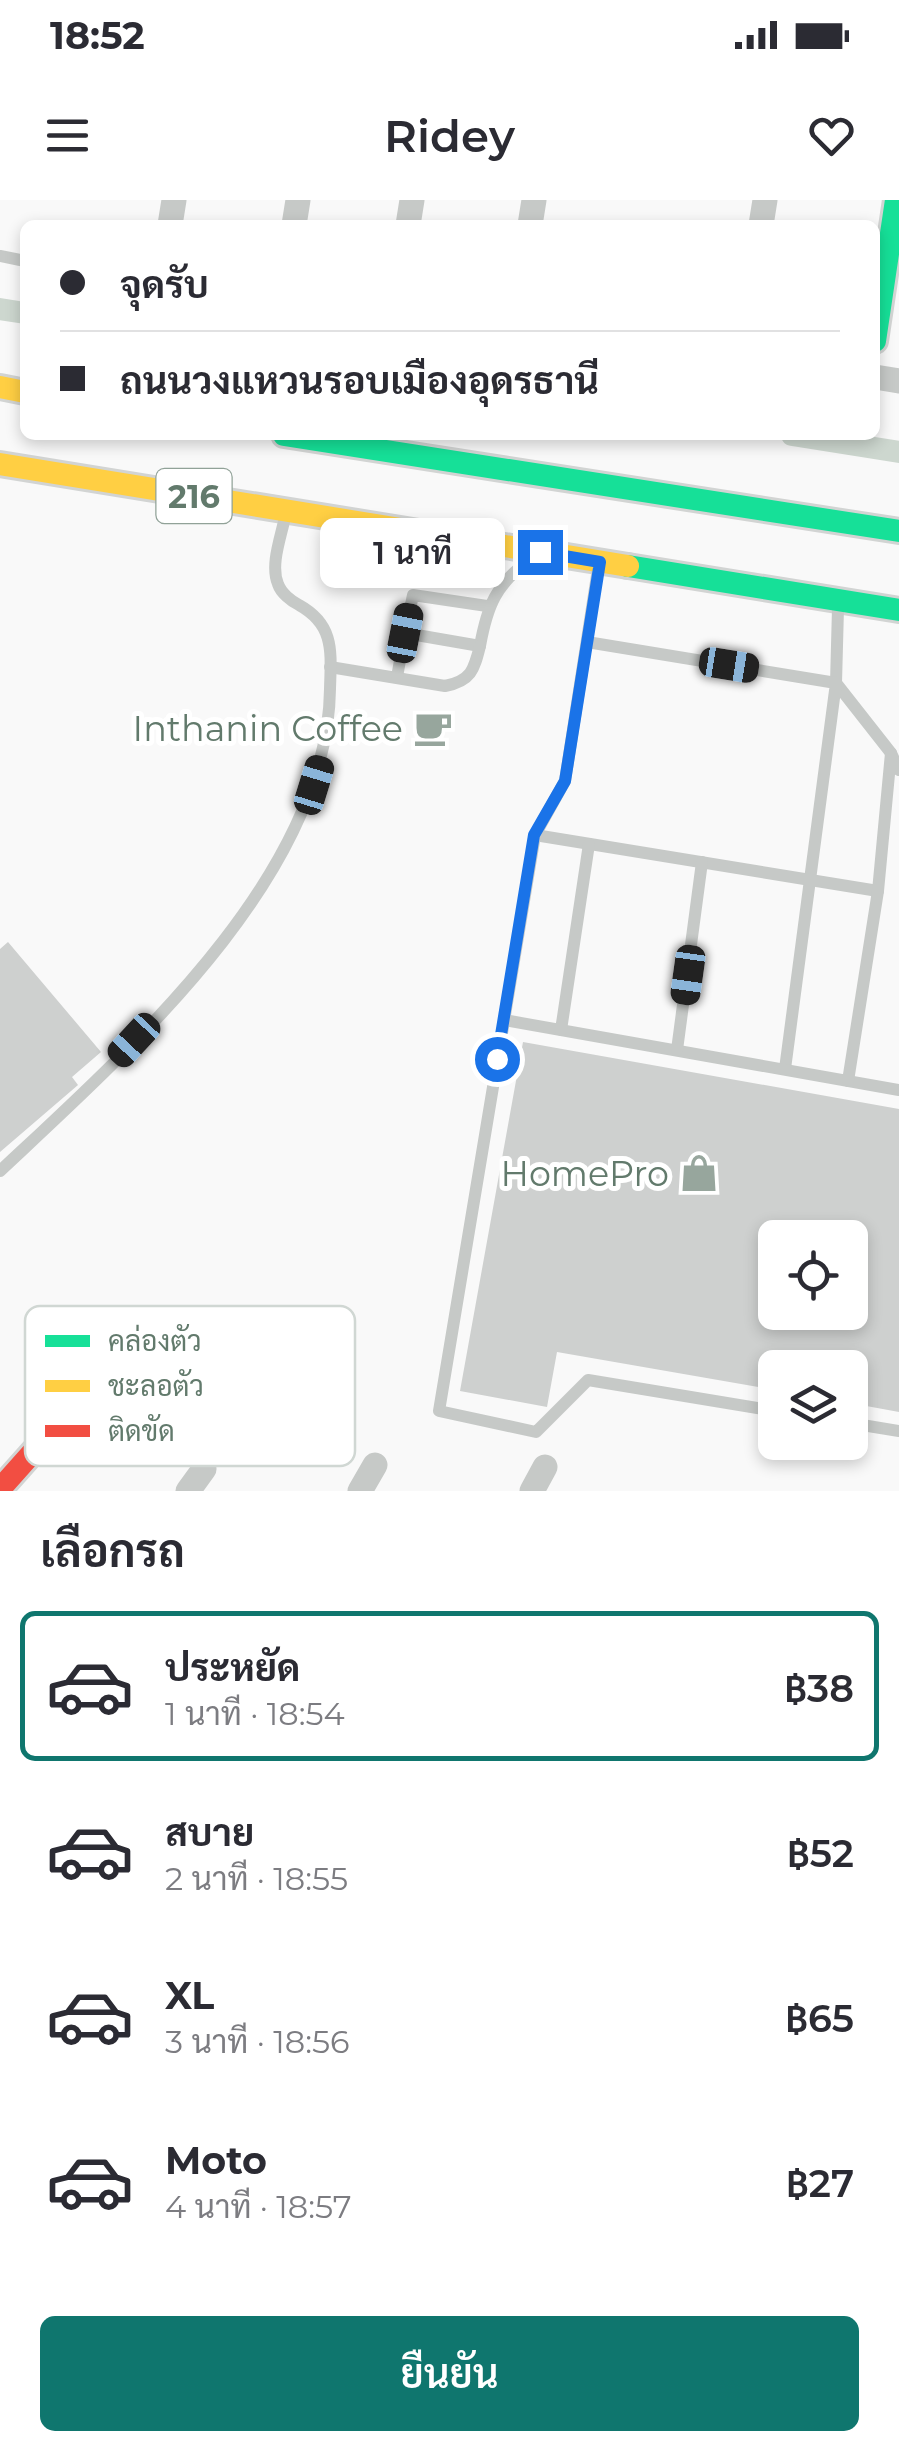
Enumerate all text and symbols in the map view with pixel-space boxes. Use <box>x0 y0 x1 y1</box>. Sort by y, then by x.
text: 18:52 <box>50 12 145 59</box>
icon: menu <box>40 108 95 163</box>
text: Ridey <box>384 108 515 163</box>
icon: heart <box>804 108 859 163</box>
text: จุดรับ <box>120 261 209 308</box>
text: ถนนวงแหวนรอบเมืองอุดรธานี <box>120 357 599 404</box>
road number: 216 <box>156 469 232 523</box>
callout: 1 นาที <box>320 517 505 587</box>
route end <box>518 530 563 575</box>
text: 1 นาที <box>373 533 452 572</box>
car <box>385 601 425 665</box>
car <box>697 645 761 685</box>
place label: Inthanin Coffee <box>133 707 403 750</box>
cafe icon: Inthanin Coffee <box>412 707 454 749</box>
car <box>291 752 337 818</box>
car <box>669 943 707 1007</box>
car <box>103 1008 165 1072</box>
route start <box>475 1037 520 1082</box>
place label: HomePro <box>500 1152 669 1195</box>
shop icon: HomePro <box>678 1152 720 1194</box>
map controls <box>758 1220 868 1460</box>
button: locate <box>758 1220 868 1330</box>
legend <box>25 1306 355 1466</box>
text: คล่องตัว <box>108 1323 202 1358</box>
button: layers <box>758 1350 868 1460</box>
text: ชะลอตัว <box>108 1368 204 1403</box>
text: ติดขัด <box>108 1413 175 1448</box>
text: เลือกรถ <box>40 1523 185 1578</box>
icon: car <box>45 1641 135 1731</box>
text: ประหยัด <box>165 1644 300 1691</box>
text: ฿38 <box>784 1665 854 1712</box>
text: 1 นาที · 18:54 <box>165 1694 345 1733</box>
icon: car <box>45 1806 135 1896</box>
text: สบาย <box>165 1809 254 1856</box>
text: ฿52 <box>787 1830 854 1877</box>
text: 2 นาที · 18:55 <box>165 1859 348 1898</box>
icon: car <box>45 1971 135 2061</box>
text: XL <box>165 1972 214 2019</box>
text: ฿65 <box>785 1995 854 2042</box>
text: 3 นาที · 18:56 <box>165 2022 350 2061</box>
icon: car <box>45 2136 135 2226</box>
text: Moto <box>165 2137 267 2184</box>
text: ฿27 <box>786 2160 854 2207</box>
text: 4 นาที · 18:57 <box>165 2187 352 2226</box>
button: ยืนยัน <box>40 2316 859 2431</box>

